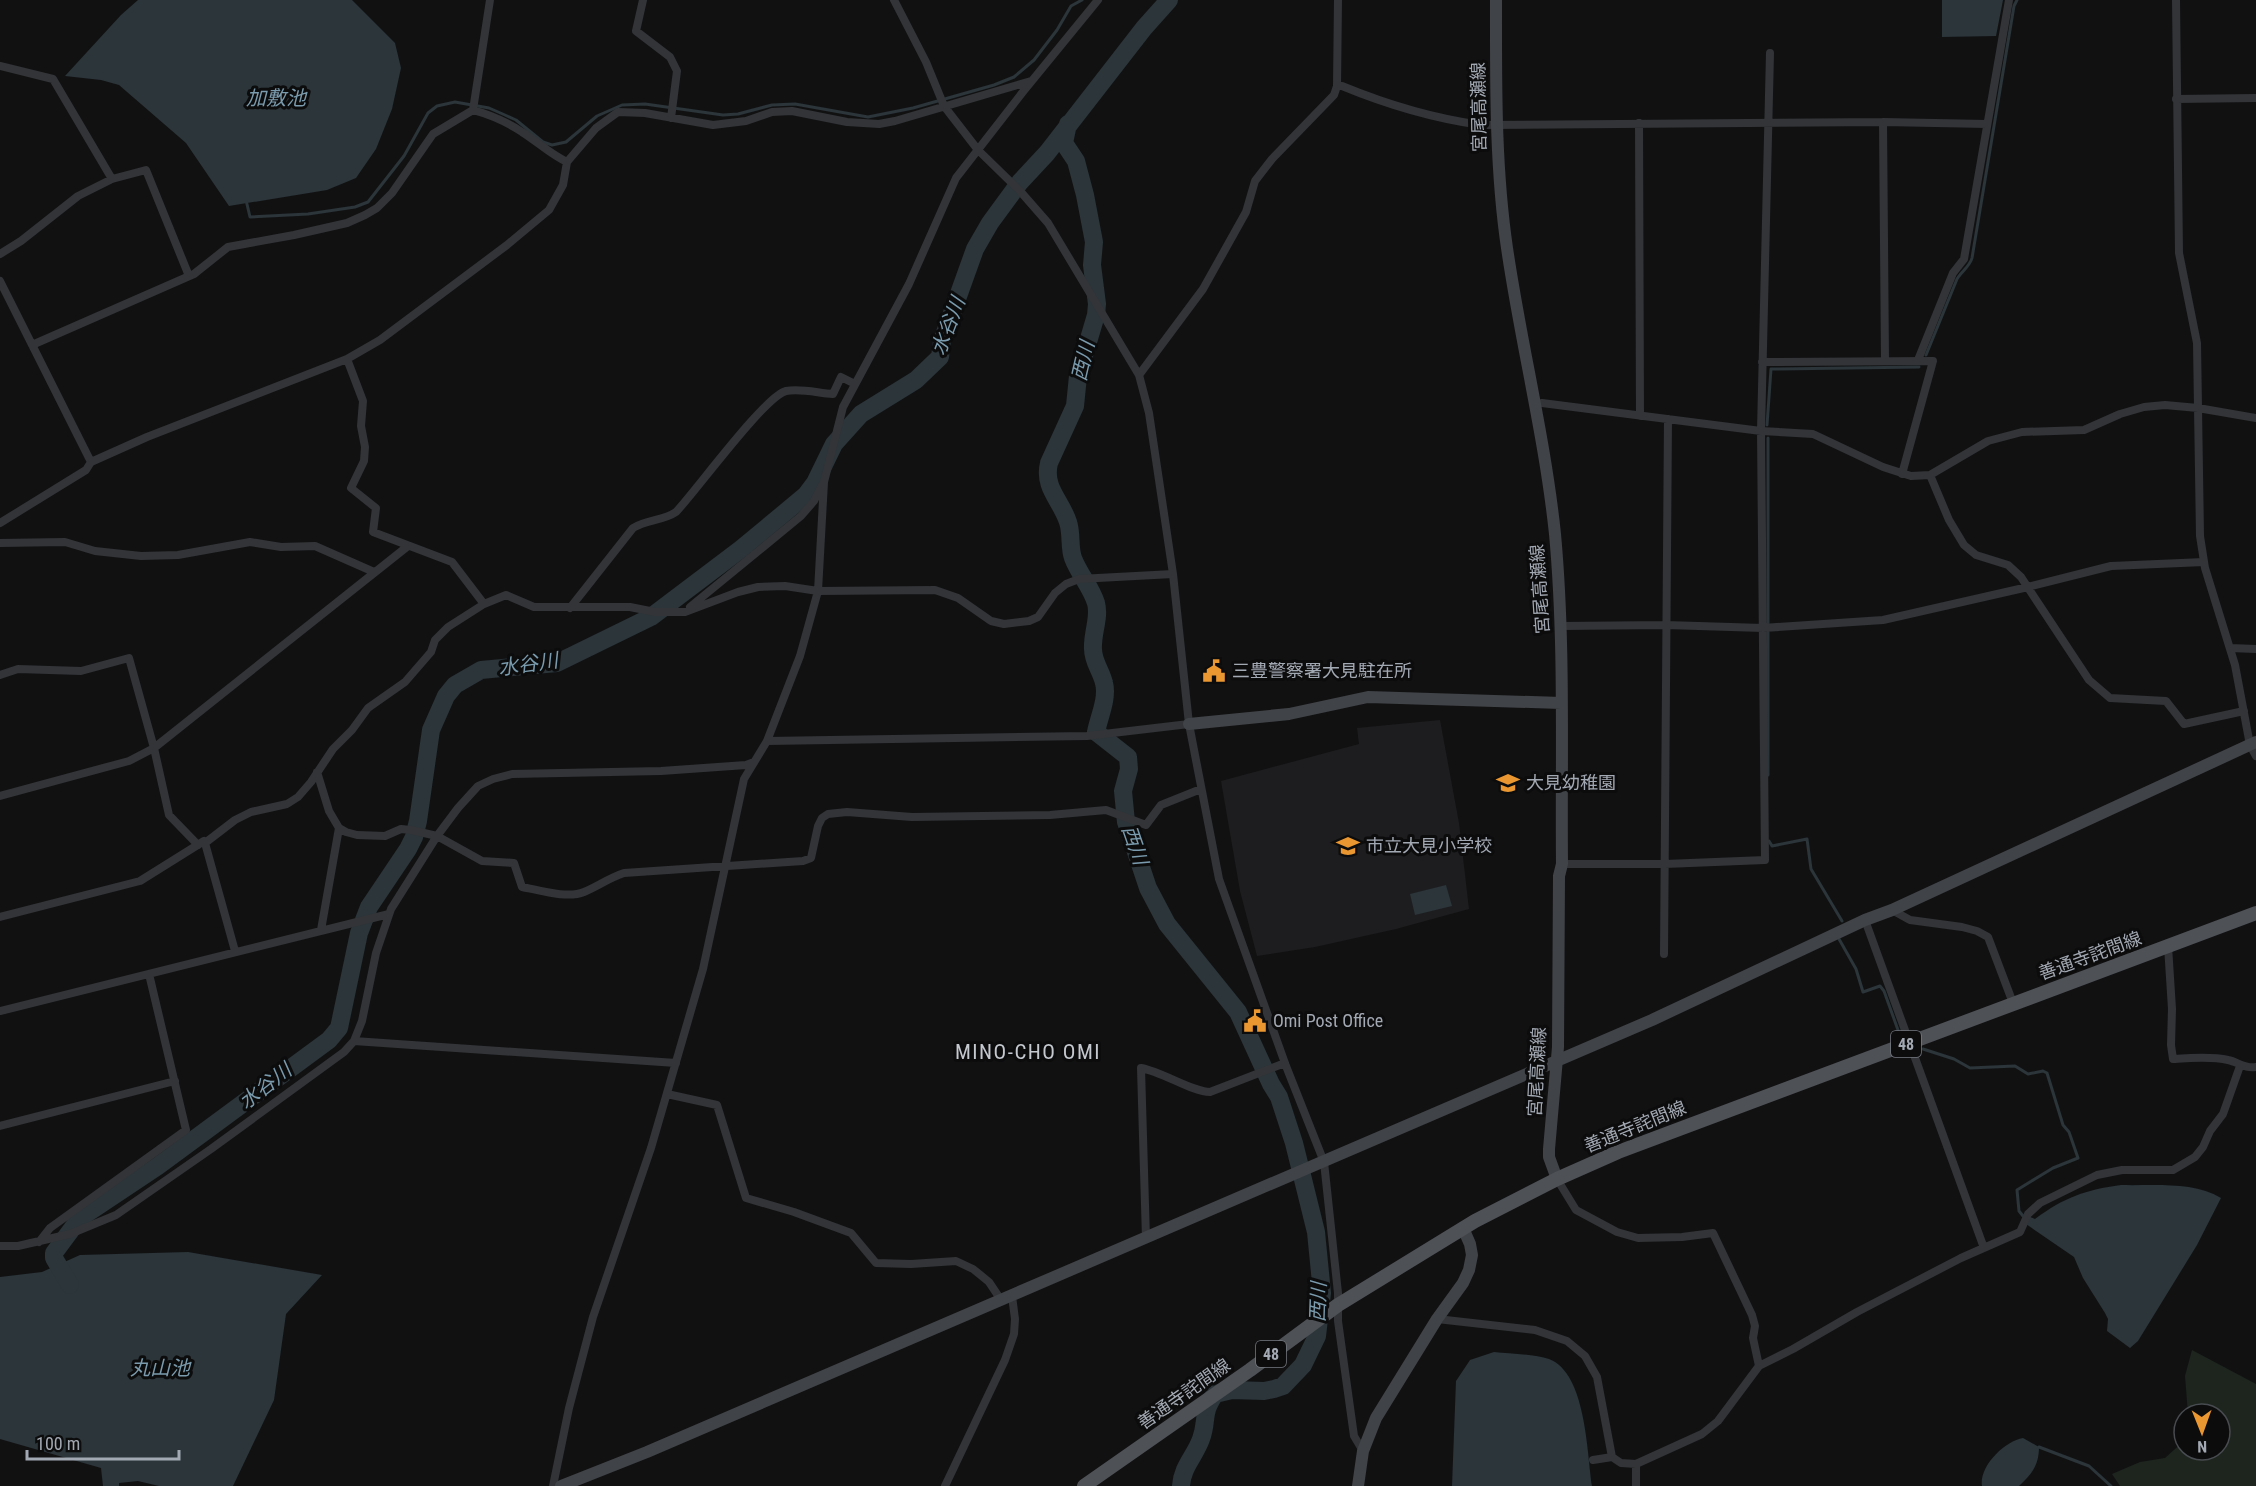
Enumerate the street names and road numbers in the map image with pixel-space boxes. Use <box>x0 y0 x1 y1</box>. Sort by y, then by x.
street label: 宮尾高瀬線 <box>1467 62 1490 152</box>
street label: 宮尾高瀬線 <box>1526 543 1553 635</box>
street label: 善通寺詫間線 <box>2035 927 2144 984</box>
street label: 宮尾高瀬線 <box>1524 1026 1549 1117</box>
road number: 48 <box>1891 1031 1921 1057</box>
street label: 善通寺詫間線 <box>1581 1097 1689 1157</box>
road number: 48 <box>1256 1341 1286 1367</box>
street label: 善通寺詫間線 <box>1133 1354 1234 1433</box>

